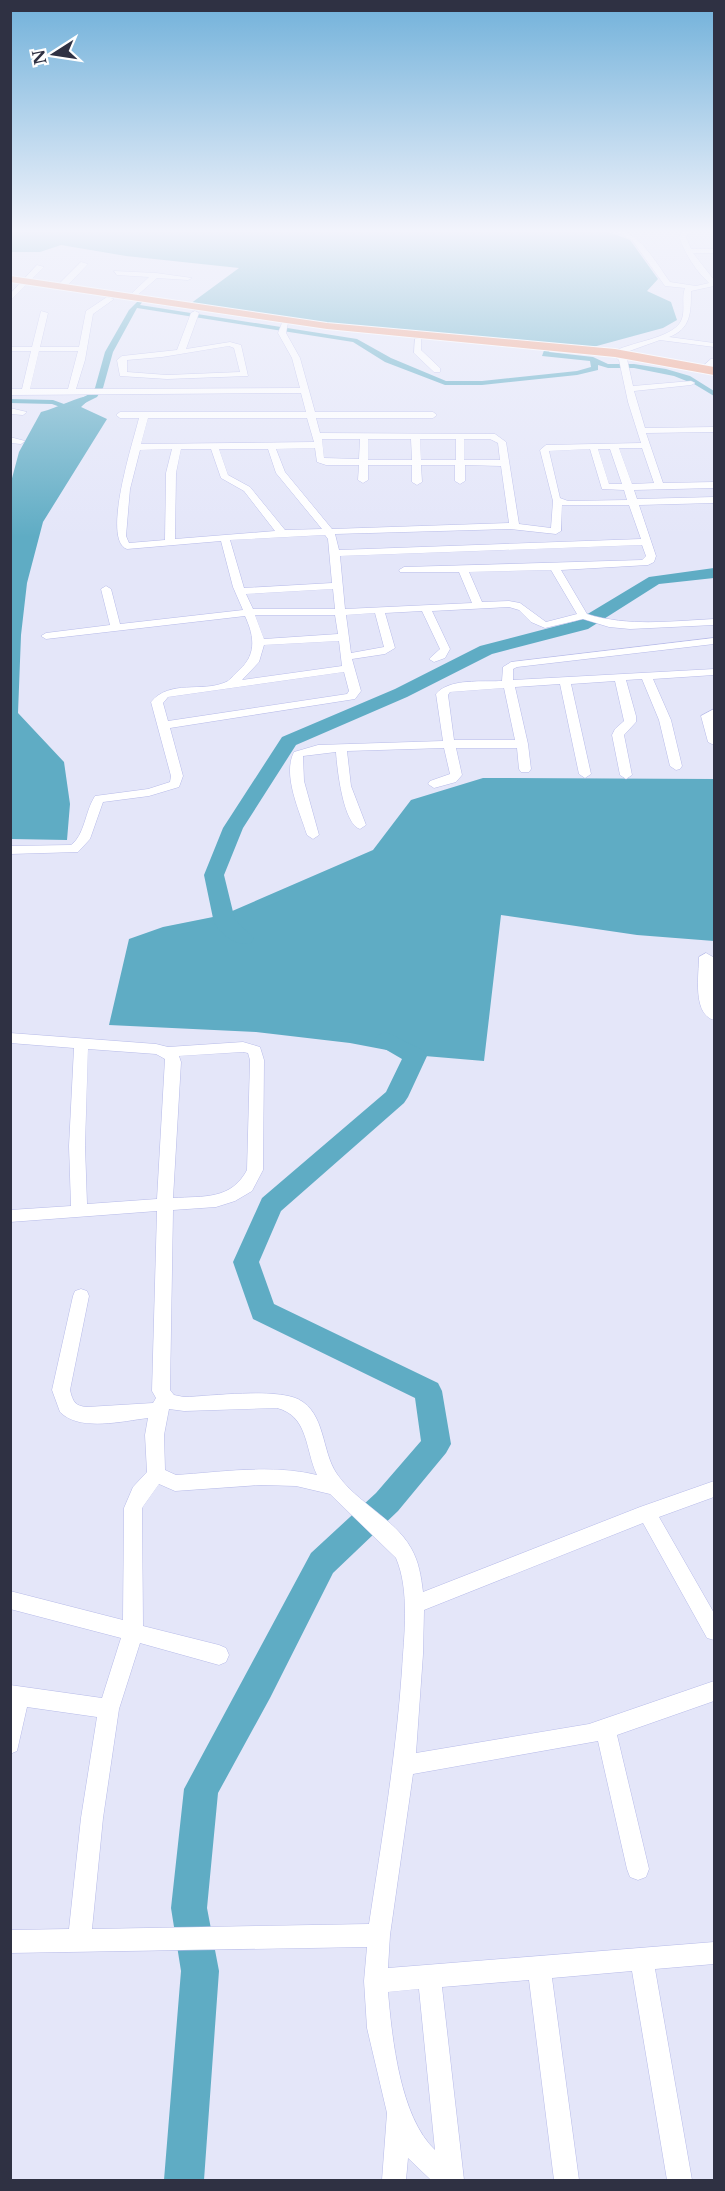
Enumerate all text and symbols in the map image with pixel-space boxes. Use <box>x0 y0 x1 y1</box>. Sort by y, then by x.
north arrow <box>24 24 84 84</box>
text: N <box>28 48 51 67</box>

